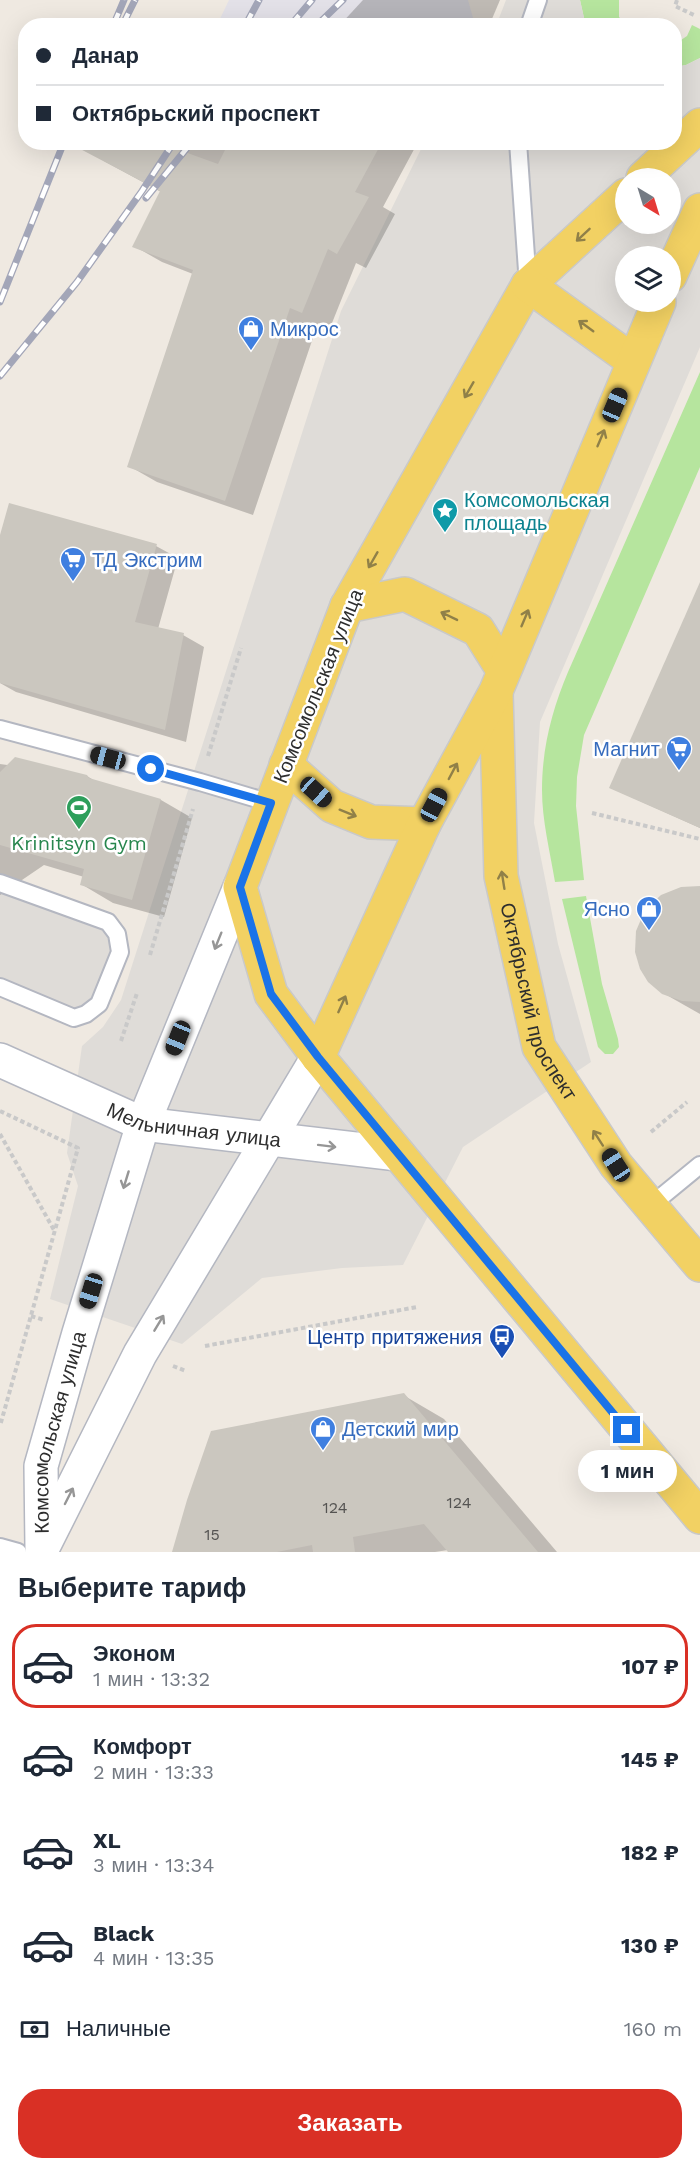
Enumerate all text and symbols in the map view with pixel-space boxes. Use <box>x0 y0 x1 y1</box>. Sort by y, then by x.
text: Данар <box>72 43 139 68</box>
text: Октябрьский проспект <box>72 101 320 126</box>
north arrow <box>615 168 681 234</box>
map controls <box>615 168 681 312</box>
one-way arrow <box>575 227 590 242</box>
button: layers <box>615 246 681 312</box>
shop icon: Микрос <box>236 314 266 352</box>
place label: Микрос <box>270 317 339 341</box>
one-way arrow <box>578 320 594 333</box>
one-way arrow <box>463 381 475 398</box>
car <box>600 385 630 425</box>
one-way arrow <box>596 429 607 447</box>
place label: Комсомольская площадь <box>464 488 610 535</box>
place icon: Комсомольская площадь <box>430 496 460 534</box>
supermarket icon: ТД Экстрим <box>58 545 88 583</box>
place label: ТД Экстрим <box>92 548 202 572</box>
one-way arrow <box>367 551 379 568</box>
street label: Комсомольская улица <box>268 585 368 787</box>
one-way arrow <box>441 609 459 621</box>
one-way arrow <box>520 609 531 627</box>
supermarket icon: Магнит <box>664 734 694 772</box>
place label: Магнит <box>593 737 660 761</box>
car <box>88 745 128 771</box>
route start <box>137 755 164 782</box>
one-way arrow <box>447 763 459 780</box>
car <box>297 773 335 811</box>
car <box>418 785 450 825</box>
sports icon: Krinitsyn Gym <box>64 793 94 831</box>
one-way arrow <box>338 808 357 819</box>
place label: Krinitsyn Gym <box>11 831 147 855</box>
one-way arrow <box>497 871 508 891</box>
shop icon: Ясно <box>634 894 664 932</box>
place label: Ясно <box>583 897 630 921</box>
street label: Октябрьский проспект <box>495 900 582 1105</box>
one-way arrow <box>212 931 223 950</box>
one-way arrow <box>338 995 349 1013</box>
car <box>163 1018 193 1058</box>
street label: Мельничная улица <box>103 1097 283 1152</box>
one-way arrow <box>592 1130 604 1147</box>
one-way arrow <box>316 1140 336 1151</box>
car <box>599 1145 633 1185</box>
one-way arrow <box>120 1170 131 1189</box>
car <box>77 1271 105 1311</box>
one-way arrow <box>153 1315 165 1332</box>
bus stop icon: Центр притяжения <box>487 1322 517 1360</box>
place label: Центр притяжения <box>307 1325 482 1349</box>
street label: Комсомольская улица <box>29 1328 91 1534</box>
shop icon: Детский мир <box>308 1414 338 1452</box>
route end <box>613 1416 640 1443</box>
place label: Детский мир <box>342 1417 459 1441</box>
callout: 1 мин <box>578 1451 676 1493</box>
text: 1 мин <box>601 1459 654 1483</box>
one-way arrow <box>63 1487 75 1505</box>
house number: 124 <box>447 1493 472 1512</box>
house number: 124 <box>323 1498 348 1517</box>
house number: 15 <box>204 1525 220 1544</box>
text: Выберите тариф <box>18 1572 246 1604</box>
icon: car <box>21 1639 75 1693</box>
text: Эконом <box>93 1641 176 1666</box>
text: 107 ₽ <box>622 1654 679 1679</box>
text: 1 мин · 13:32 <box>93 1667 210 1691</box>
icon: car <box>21 1732 75 1786</box>
text: Комфорт <box>93 1734 192 1759</box>
text: 145 ₽ <box>621 1747 679 1772</box>
text: 2 мин · 13:33 <box>93 1760 214 1784</box>
icon: car <box>21 1825 75 1879</box>
text: XL <box>93 1828 121 1853</box>
text: 182 ₽ <box>621 1840 679 1865</box>
text: 3 мин · 13:34 <box>93 1853 214 1877</box>
icon: car <box>21 1918 75 1972</box>
text: Black <box>93 1921 154 1946</box>
text: 130 ₽ <box>621 1933 679 1958</box>
text: 4 мин · 13:35 <box>93 1946 214 1970</box>
icon: cash <box>18 2013 51 2046</box>
text: Наличные <box>66 2016 171 2041</box>
text: 160 m <box>624 2017 682 2041</box>
button: Заказать <box>18 2089 682 2158</box>

